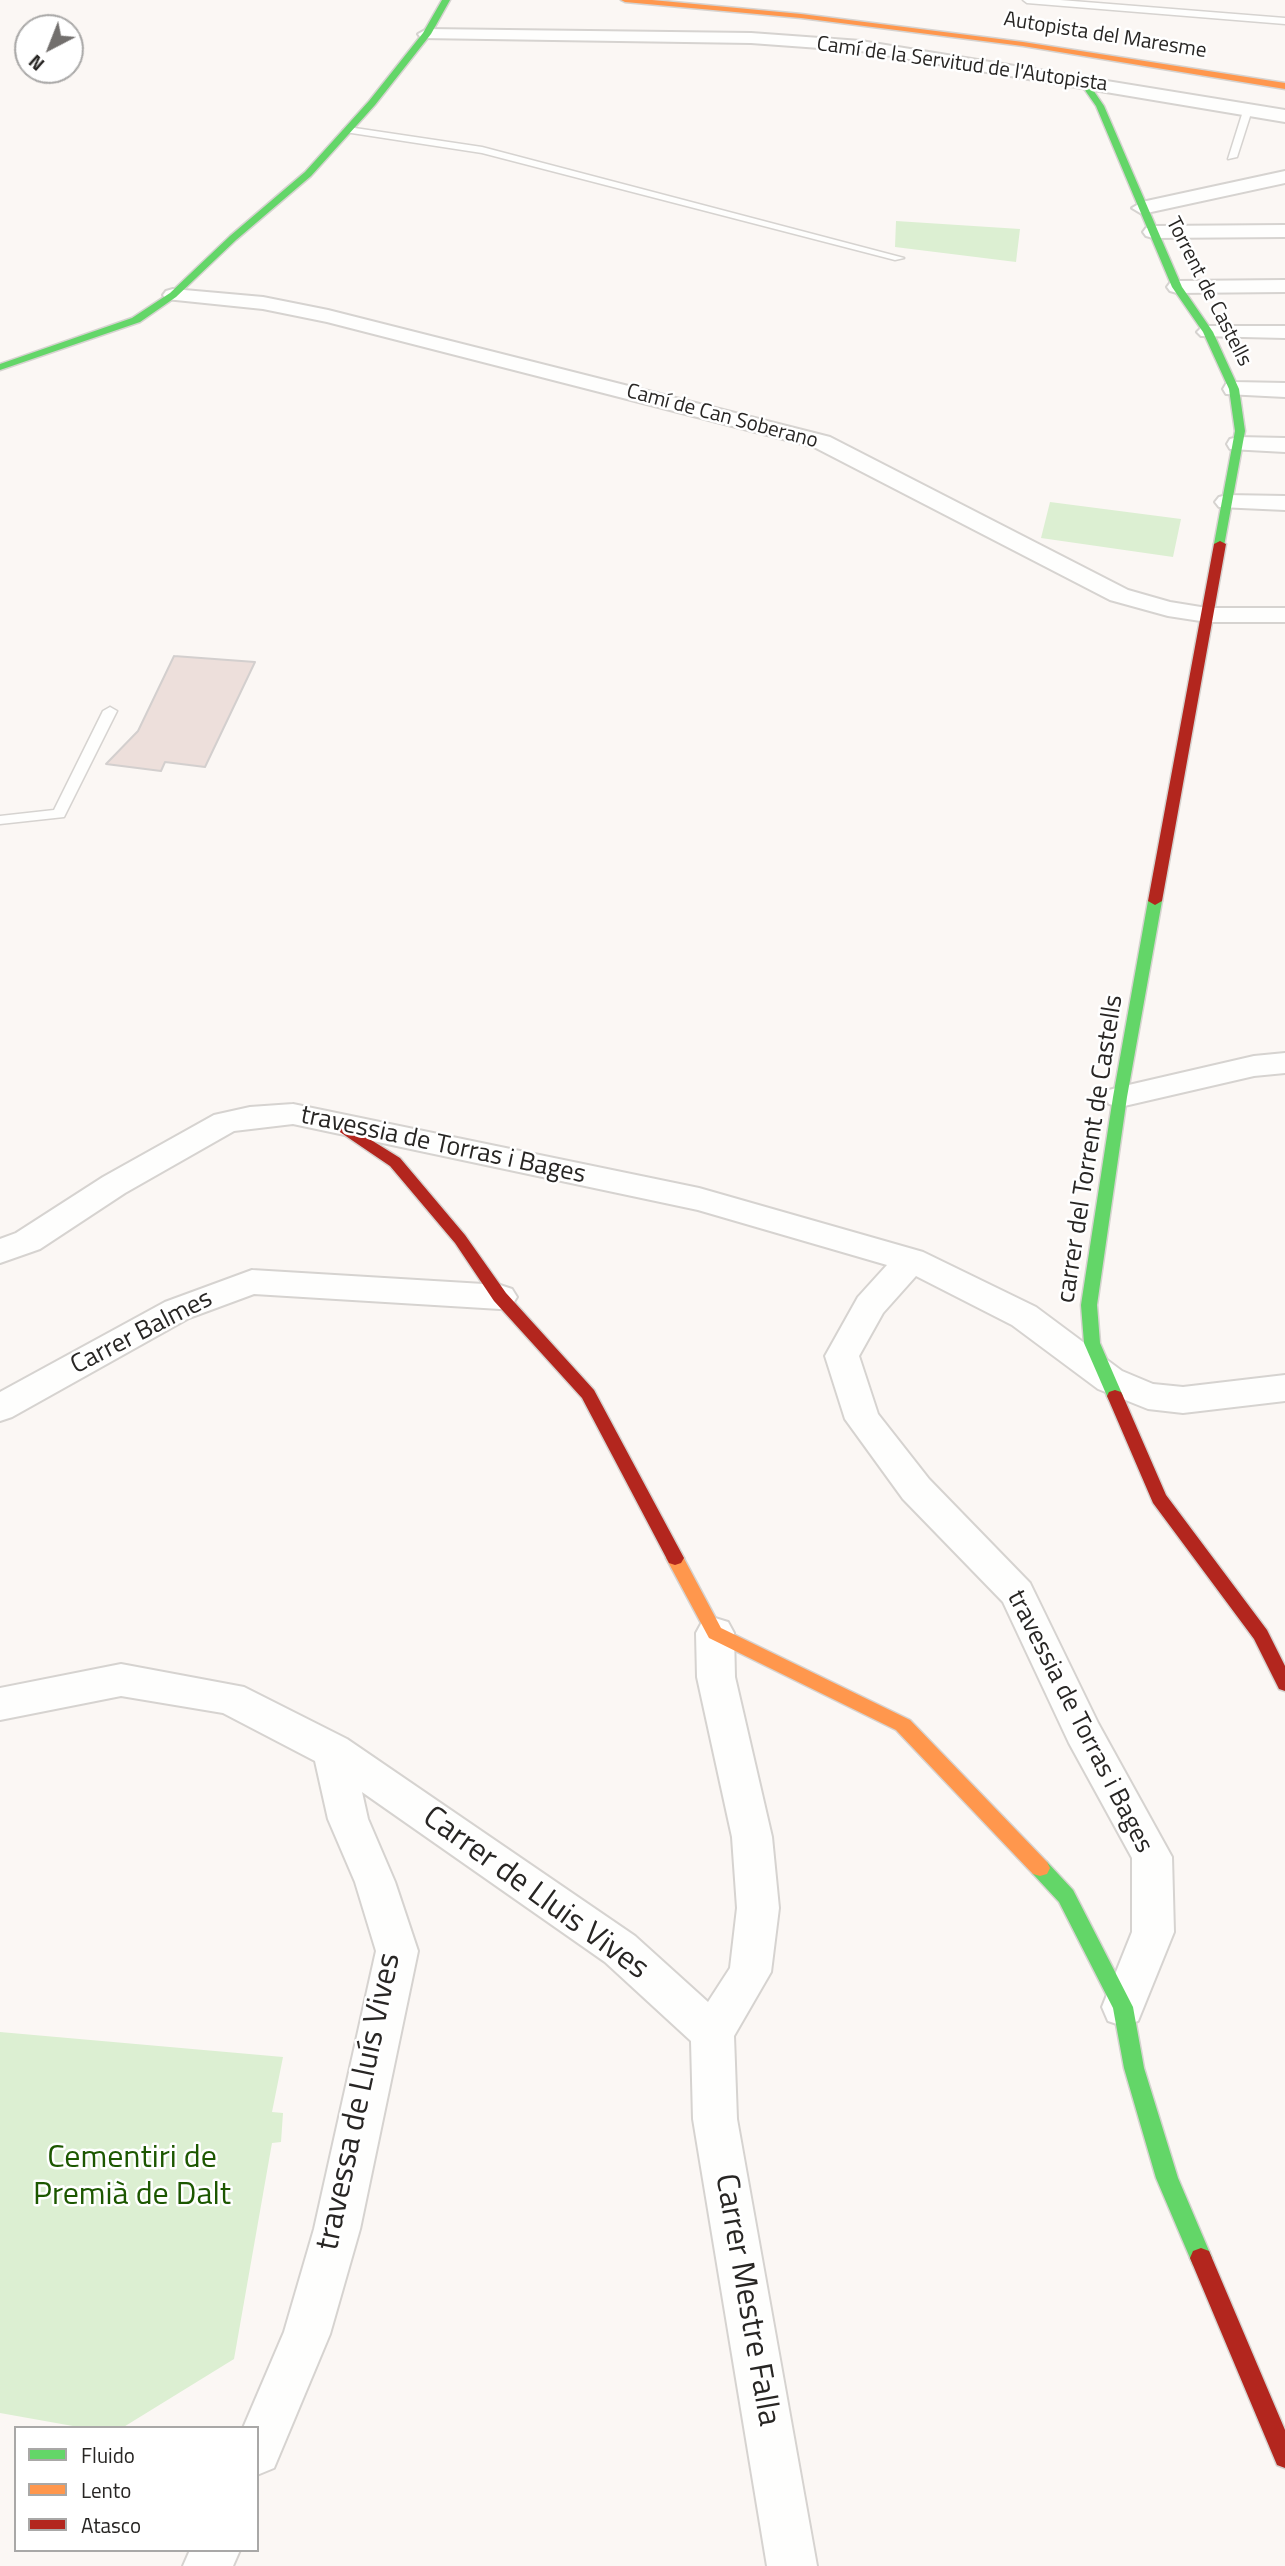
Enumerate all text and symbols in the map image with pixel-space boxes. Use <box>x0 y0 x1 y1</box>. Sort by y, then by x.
street label: Autopista del Maresme <box>1002 8 1208 64</box>
north arrow <box>14 14 84 84</box>
street label: Camí de la Servitud de l'Autopista <box>815 32 1109 98</box>
text: N <box>21 48 51 79</box>
street label: Torrent de Castells <box>1160 213 1256 371</box>
street label: Camí de Can Soberano <box>624 379 820 455</box>
street label: carrer del Torrent de Castells <box>1051 993 1131 1305</box>
street label: travessia de Torras i Bages <box>298 1101 588 1191</box>
street label: Carrer Balmes <box>66 1284 218 1382</box>
street label: travessia de Torras i Bages <box>999 1585 1159 1859</box>
street label: Carrer de Lluis Vives <box>414 1799 656 1989</box>
street label: travessa de Lluís Vives <box>310 1950 410 2254</box>
park label: Cementiri de Premià de Dalt <box>33 2140 231 2215</box>
street label: Carrer Mestre Falla <box>705 2171 787 2429</box>
legend <box>14 2426 259 2552</box>
text: Fluido <box>81 2439 135 2471</box>
text: Lento <box>81 2474 131 2506</box>
text: Atasco <box>81 2509 141 2541</box>

